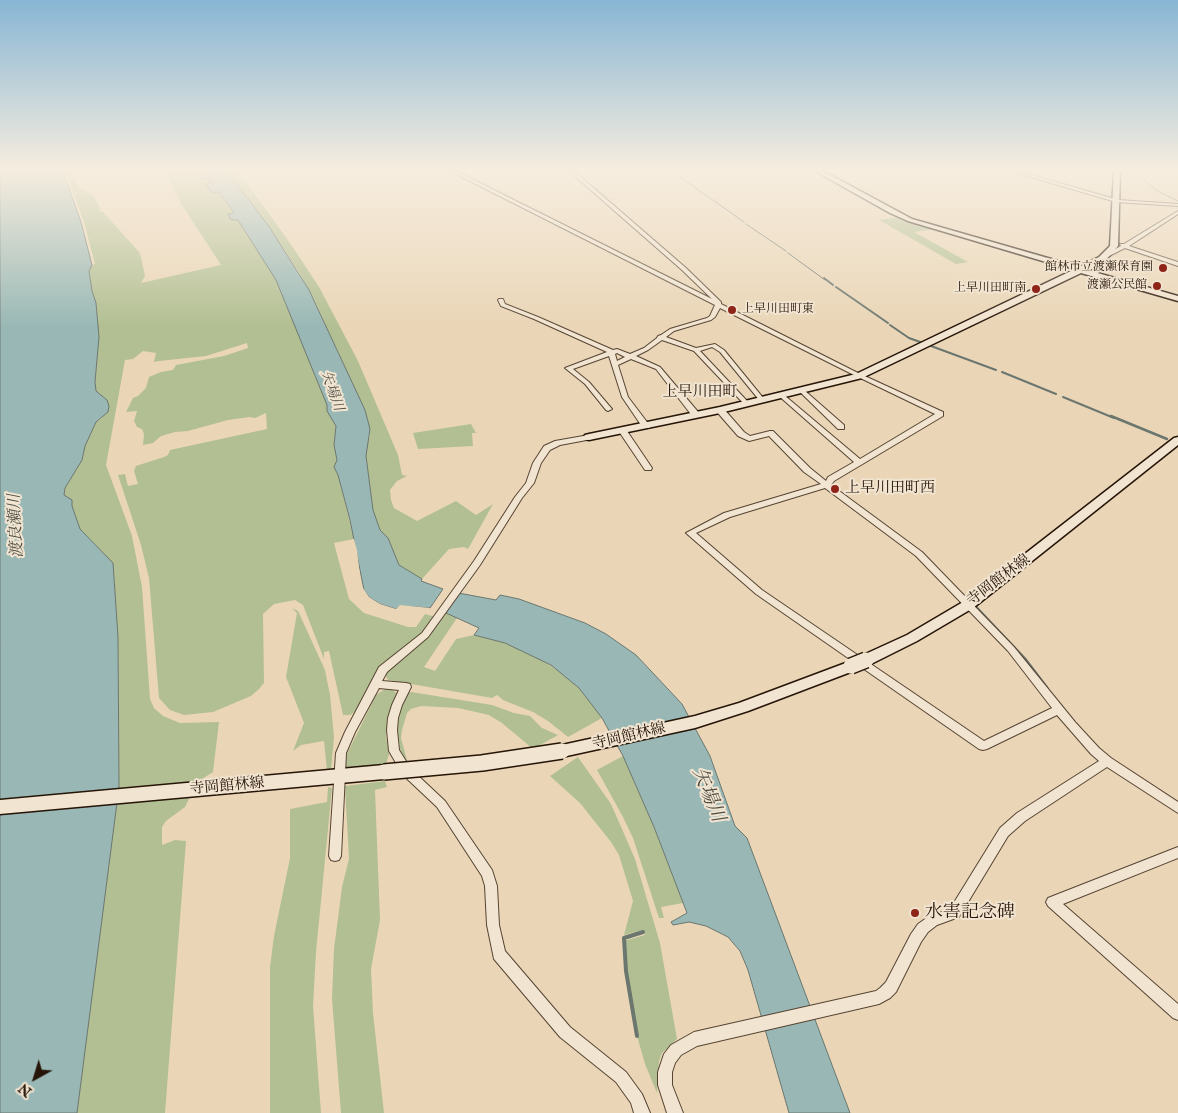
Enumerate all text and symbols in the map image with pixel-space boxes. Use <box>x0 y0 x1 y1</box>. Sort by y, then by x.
place label: 館林市立渡瀬保育園 <box>1045 261 1153 275</box>
marker: 館林市立渡瀬保育園 <box>1157 262 1169 274</box>
place label: 渡瀬公民館 <box>1087 279 1147 293</box>
marker: 渡瀬公民館 <box>1151 280 1163 292</box>
place label: 上早川田町南 <box>954 282 1026 296</box>
marker: 上早川田町南 <box>1030 283 1042 295</box>
place label: 上早川田町東 <box>742 303 814 317</box>
marker: 上早川田町東 <box>726 304 738 316</box>
water label: 矢場川 <box>316 368 346 414</box>
district label: 上早川田町 <box>663 384 737 402</box>
place label: 上早川田町西 <box>845 480 935 498</box>
marker: 上早川田町西 <box>829 483 841 495</box>
water label: 渡良瀬川 <box>6 494 28 558</box>
street label: 寺岡館林線 <box>964 551 1034 611</box>
street label: 寺岡館林線 <box>590 720 668 754</box>
water label: 矢場川 <box>686 764 728 826</box>
street label: 寺岡館林線 <box>189 775 265 799</box>
place label: 水害記念碑 <box>925 902 1015 924</box>
marker: 水害記念碑 <box>909 907 921 919</box>
north arrow <box>10 1053 60 1103</box>
text: N <box>15 1079 36 1100</box>

